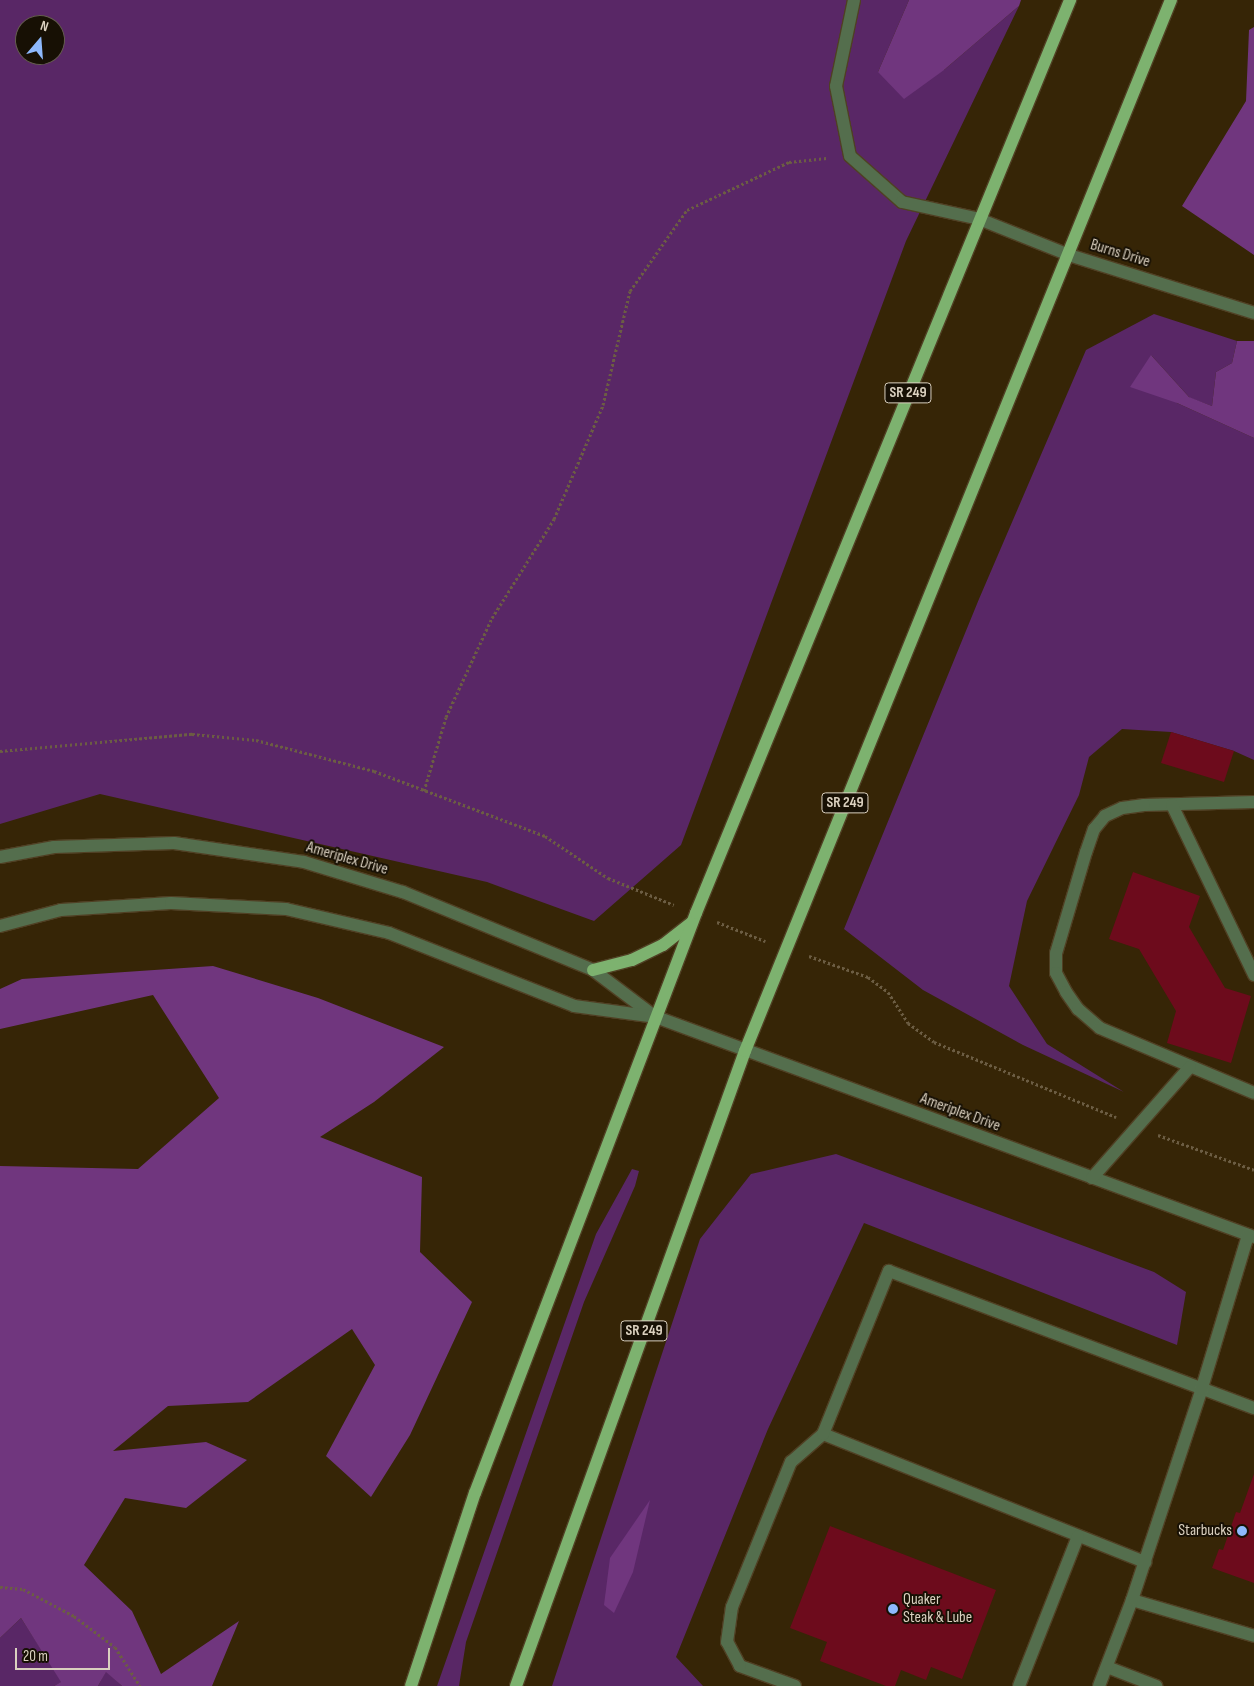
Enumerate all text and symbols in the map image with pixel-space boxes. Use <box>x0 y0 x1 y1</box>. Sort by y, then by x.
north arrow <box>15 15 65 65</box>
text: N <box>38 17 51 35</box>
street label: Burns Drive <box>1088 236 1152 272</box>
road number: SR 249 <box>884 380 932 406</box>
road number: SR 249 <box>821 790 869 816</box>
street label: Ameriplex Drive <box>304 838 390 880</box>
street label: Ameriplex Drive <box>917 1090 1003 1136</box>
road number: SR 249 <box>620 1318 668 1344</box>
place label: Starbucks <box>1178 1521 1232 1541</box>
marker: Starbucks <box>1236 1525 1248 1537</box>
place label: Quaker Steak & Lube <box>903 1590 972 1628</box>
marker: Quaker Steak & Lube <box>887 1603 899 1615</box>
scale bar <box>18 1638 112 1670</box>
text: 20 m <box>23 1647 48 1666</box>

